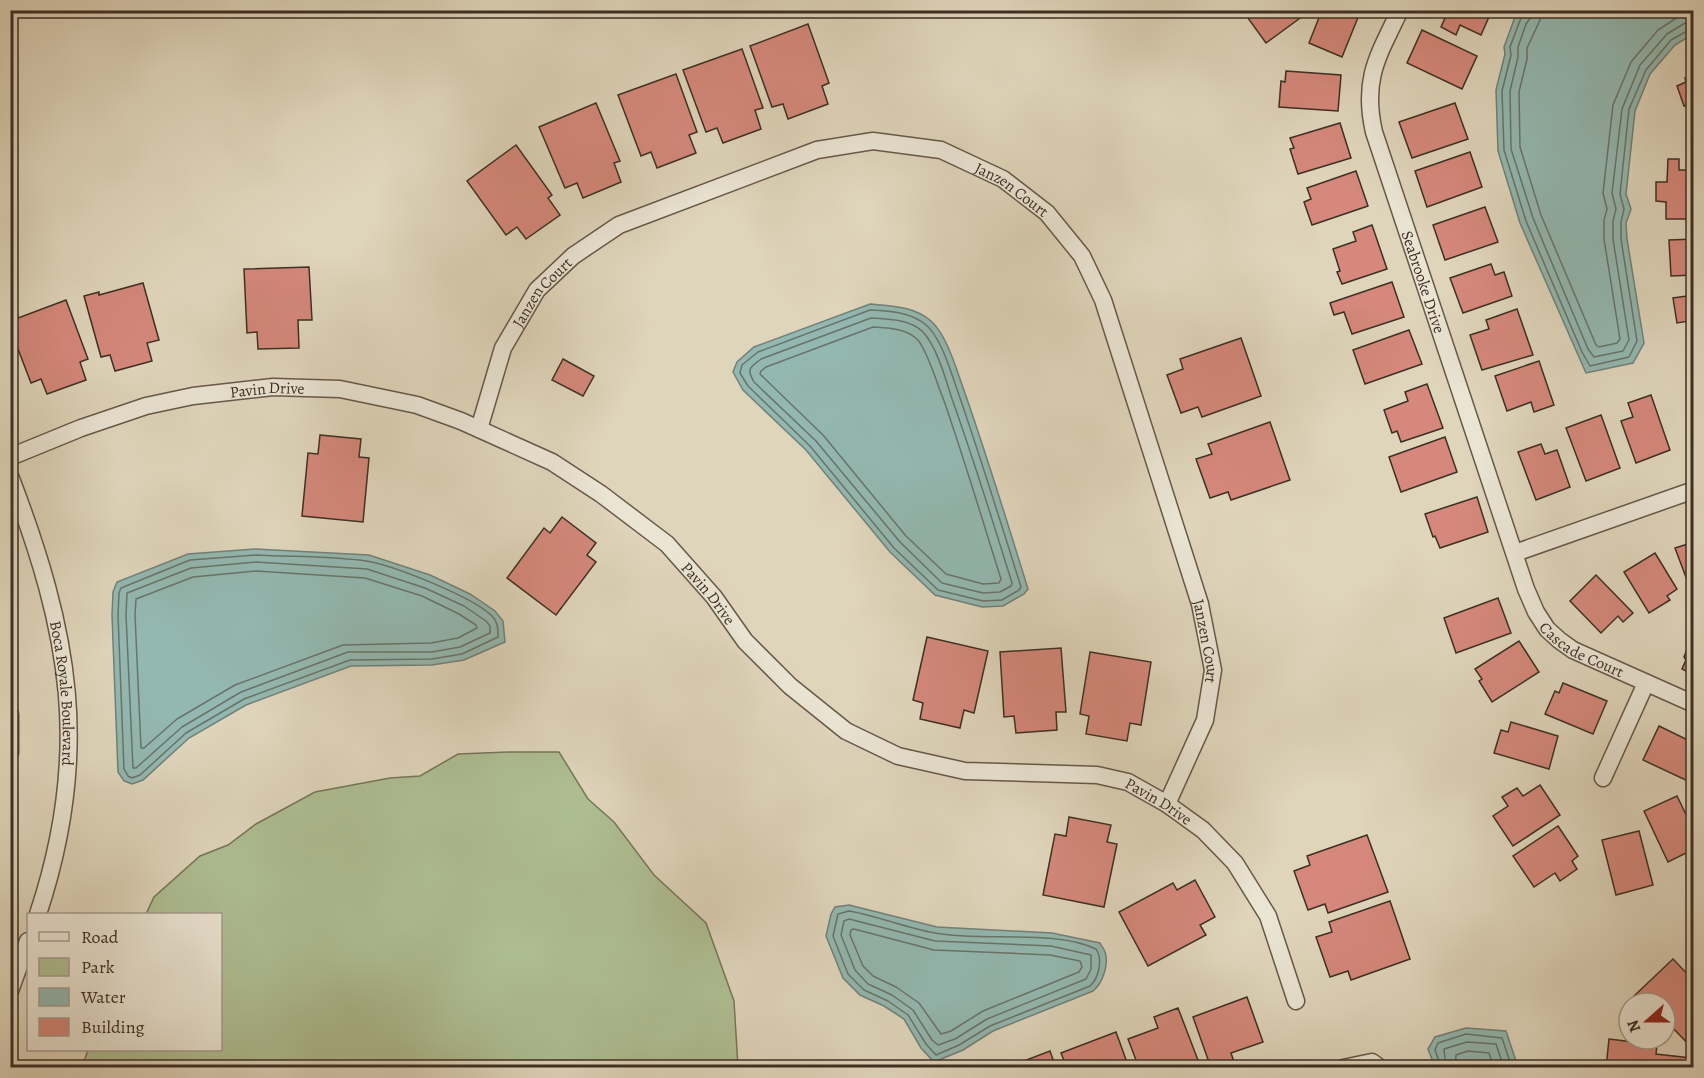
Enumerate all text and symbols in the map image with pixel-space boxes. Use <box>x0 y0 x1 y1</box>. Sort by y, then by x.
street label: Janzen Court <box>971 157 1053 222</box>
street label: Seabrooke Drive <box>1396 228 1450 336</box>
street label: Janzen Court <box>507 253 577 332</box>
street label: Pavin Drive <box>229 377 305 404</box>
street label: Pavin Drive <box>676 557 740 629</box>
street label: Janzen Court <box>1187 596 1223 685</box>
street label: Cascade Court <box>1533 618 1627 683</box>
street label: Boca Royale Boulevard <box>44 619 79 767</box>
street label: Pavin Drive <box>1121 773 1196 831</box>
legend <box>27 913 222 1051</box>
text: Road <box>81 925 119 949</box>
text: Park <box>81 955 115 979</box>
text: Water <box>80 985 126 1009</box>
north arrow <box>1617 991 1677 1051</box>
text: Building <box>81 1015 145 1039</box>
text: N <box>1621 1016 1646 1035</box>

